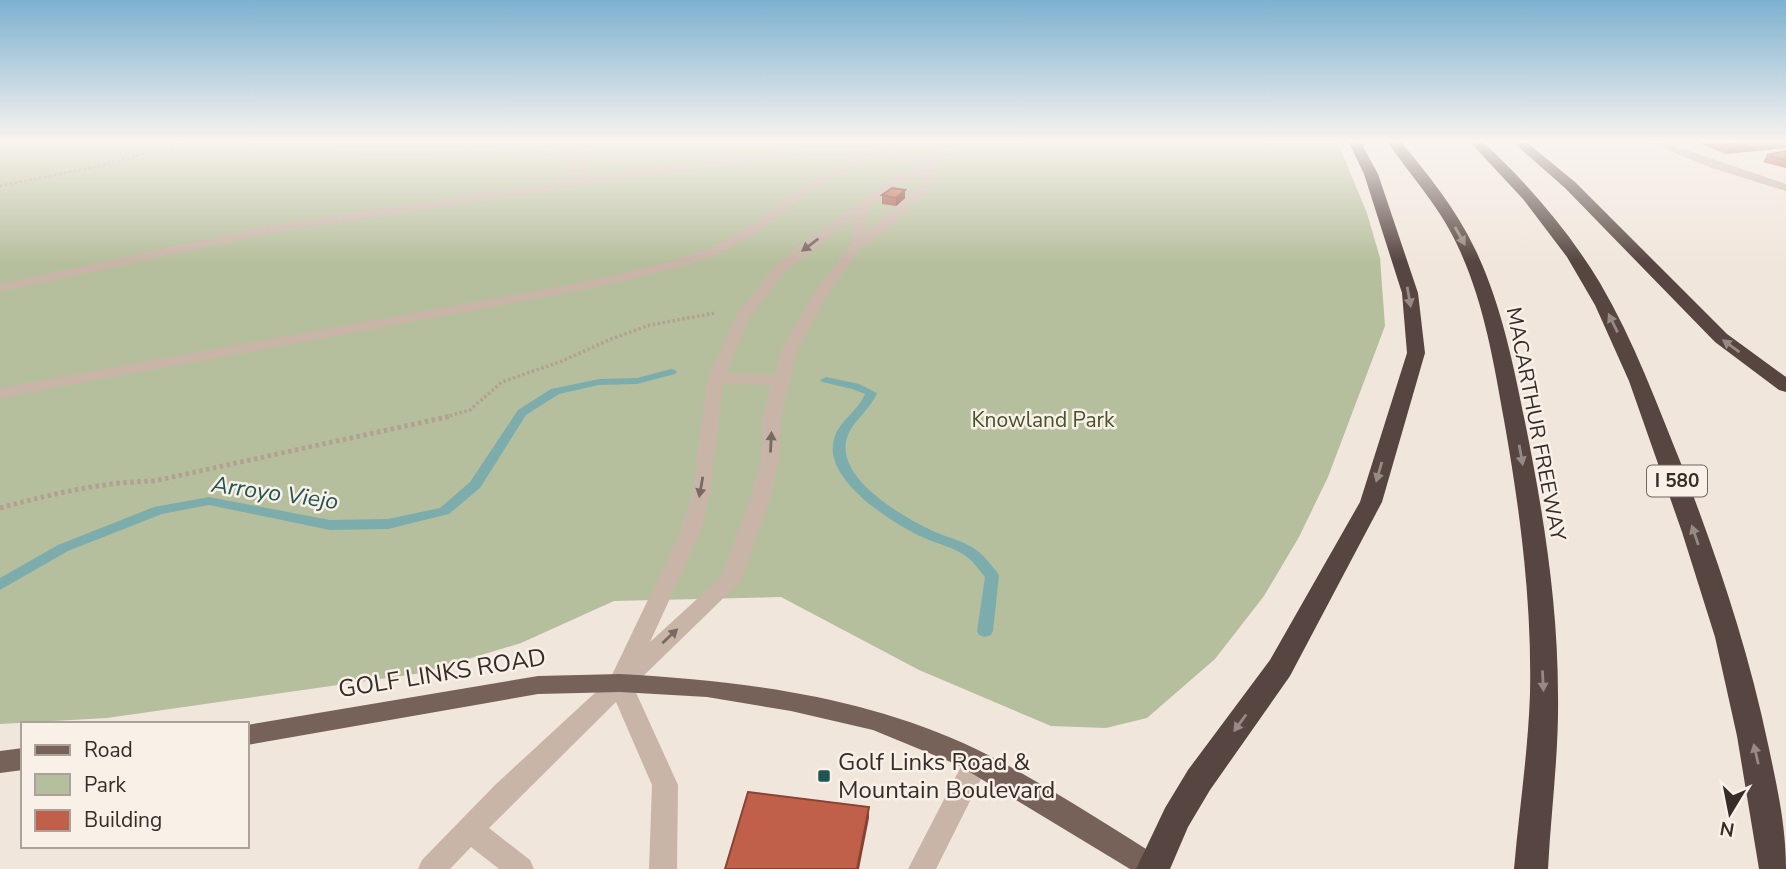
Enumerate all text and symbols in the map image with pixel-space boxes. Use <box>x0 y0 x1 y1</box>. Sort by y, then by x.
one-way arrow <box>1454 227 1466 246</box>
one-way arrow <box>801 238 819 252</box>
one-way arrow <box>1404 286 1415 308</box>
street label: MACARTHUR FREEWAY <box>1500 305 1572 544</box>
one-way arrow <box>1607 313 1618 333</box>
one-way arrow <box>1722 339 1740 353</box>
park label: Knowland Park <box>971 406 1115 434</box>
one-way arrow <box>766 430 777 452</box>
one-way arrow <box>1516 444 1527 466</box>
one-way arrow <box>1373 462 1384 484</box>
road number: I 580 <box>1647 466 1707 496</box>
water label: Arroyo Viejo <box>209 469 340 517</box>
one-way arrow <box>696 476 707 498</box>
one-way arrow <box>1689 524 1700 545</box>
one-way arrow <box>661 629 678 645</box>
street label: GOLF LINKS ROAD <box>336 641 548 705</box>
one-way arrow <box>1538 670 1549 692</box>
one-way arrow <box>1233 714 1247 732</box>
legend <box>21 722 248 848</box>
text: Road <box>84 736 133 764</box>
one-way arrow <box>1750 742 1761 764</box>
place label: Golf Links Road & Mountain Boulevard <box>838 746 1055 806</box>
marker: Golf Links Road & Mountain Boulevard <box>816 768 832 784</box>
text: Park <box>84 771 126 799</box>
north arrow <box>1695 778 1765 848</box>
text: Building <box>84 806 162 834</box>
text: N <box>1718 815 1736 843</box>

